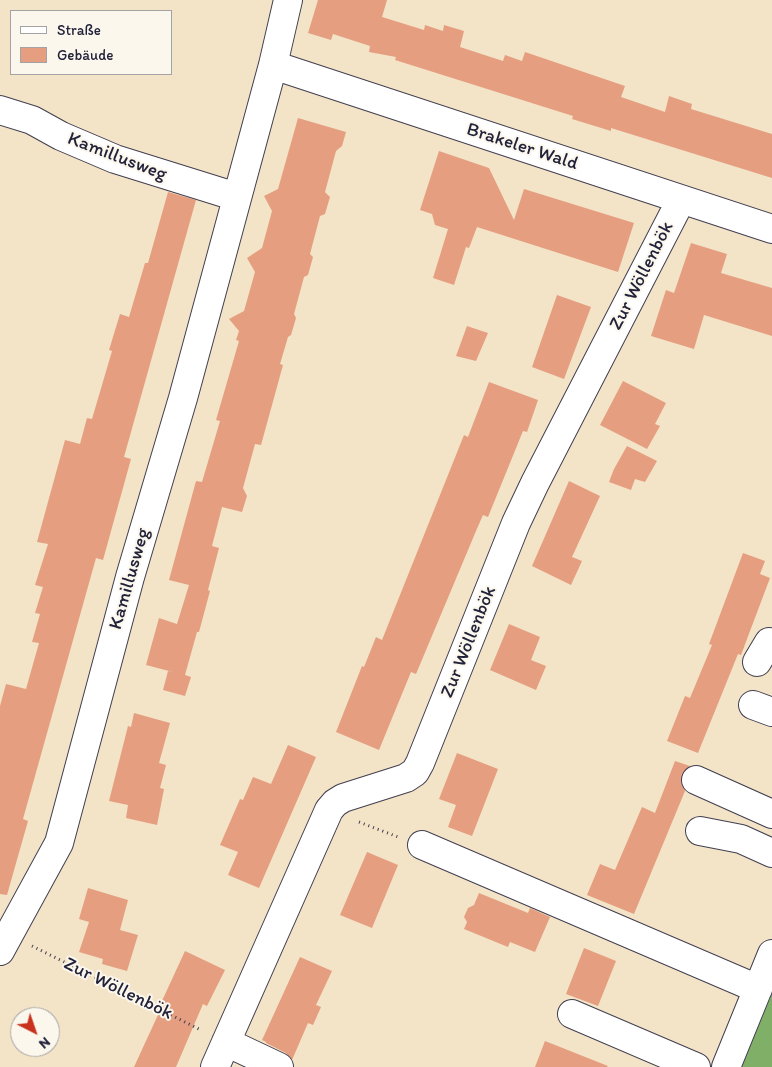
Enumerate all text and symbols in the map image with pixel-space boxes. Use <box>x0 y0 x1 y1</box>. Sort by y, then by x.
legend <box>10 10 172 75</box>
text: Straße <box>57 21 101 39</box>
text: Gebäude <box>57 46 114 64</box>
street label: Brakeler Wald <box>463 118 581 176</box>
street label: Kamillusweg <box>64 128 170 186</box>
street label: Zur Wöllenbök <box>605 218 679 334</box>
street label: Kamillusweg <box>105 526 155 632</box>
street label: Zur Wöllenbök <box>436 583 502 701</box>
street label: Zur Wöllenbök <box>60 953 176 1025</box>
north arrow <box>10 1007 60 1057</box>
text: N <box>35 1033 54 1052</box>

